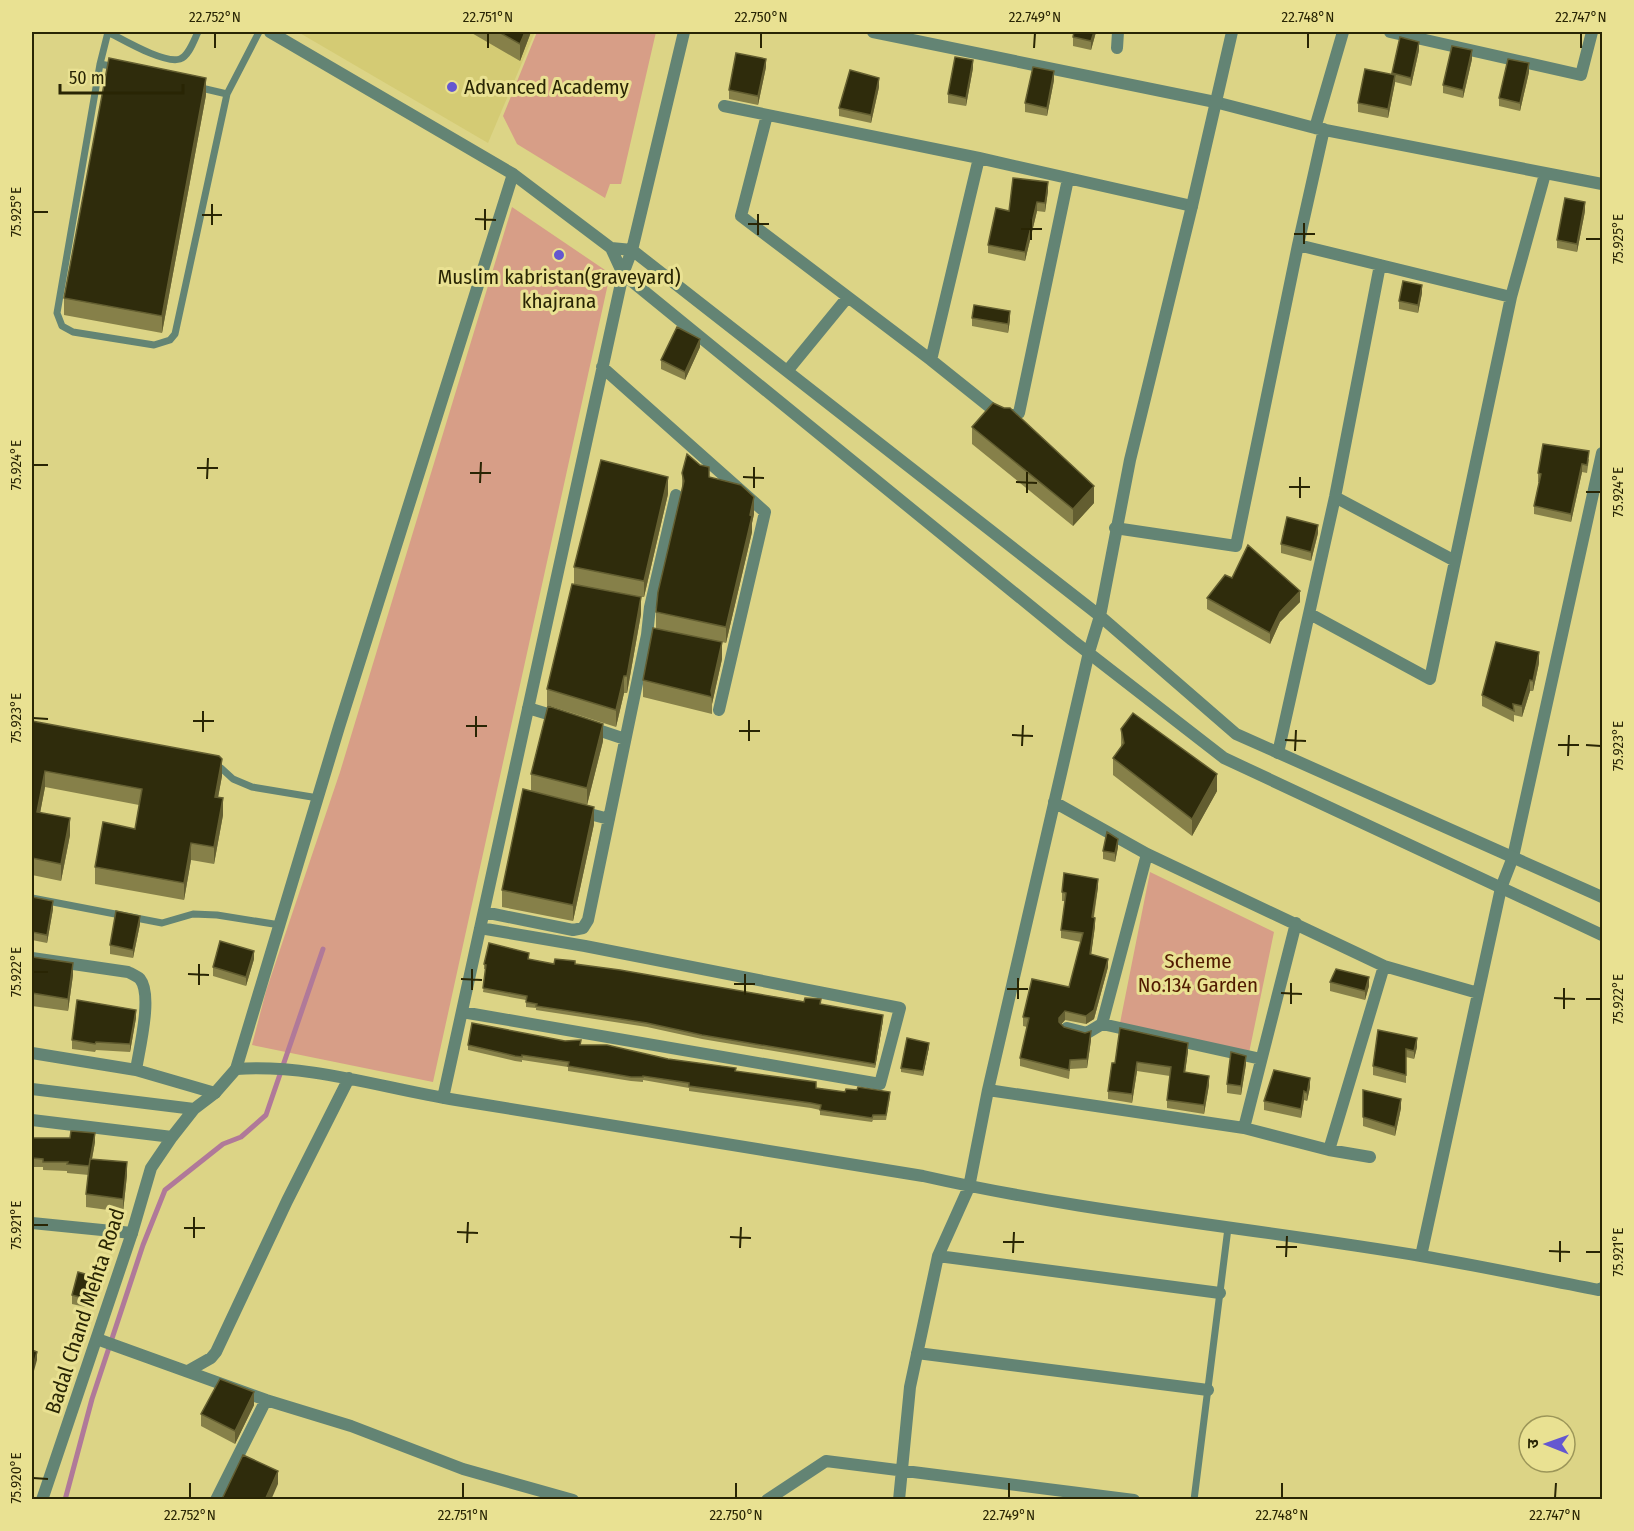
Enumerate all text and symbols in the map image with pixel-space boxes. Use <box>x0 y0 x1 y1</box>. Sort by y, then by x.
text: 22.752°N <box>189 8 241 26</box>
text: 22.751°N <box>463 8 513 26</box>
text: 22.750°N <box>734 8 788 26</box>
text: 22.749°N <box>1009 8 1061 26</box>
text: 22.748°N <box>1282 8 1334 26</box>
text: 22.747°N <box>1555 8 1607 26</box>
scale bar <box>60 57 183 95</box>
text: 50 m <box>69 67 105 89</box>
place label: Advanced Academy <box>464 74 630 100</box>
marker: Advanced Academy <box>445 80 459 94</box>
text: 75.925°E <box>7 187 25 237</box>
text: 75.925°E <box>1609 214 1627 264</box>
marker: Muslim kabristan(graveyard) khajrana <box>552 248 566 262</box>
place label: Muslim kabristan(graveyard) khajrana <box>437 264 681 314</box>
text: 75.924°E <box>7 440 25 490</box>
text: 75.924°E <box>1609 467 1627 517</box>
text: 75.923°E <box>7 693 25 743</box>
text: 75.923°E <box>1609 721 1627 771</box>
text: 75.922°E <box>7 947 25 997</box>
park label: Scheme No.134 Garden <box>1138 948 1258 998</box>
text: 75.922°E <box>1609 974 1627 1024</box>
text: 75.921°E <box>7 1201 25 1249</box>
street label: Badal Chand Mehta Road <box>39 1205 131 1417</box>
text: 75.921°E <box>1609 1228 1627 1276</box>
north arrow <box>1517 1414 1577 1474</box>
text: उ <box>1523 1438 1542 1449</box>
text: 75.920°E <box>7 1452 25 1504</box>
text: 22.752°N <box>164 1506 216 1524</box>
text: 22.751°N <box>438 1506 488 1524</box>
text: 22.750°N <box>709 1506 763 1524</box>
text: 22.749°N <box>983 1506 1035 1524</box>
text: 22.748°N <box>1256 1506 1308 1524</box>
text: 22.747°N <box>1529 1506 1581 1524</box>

